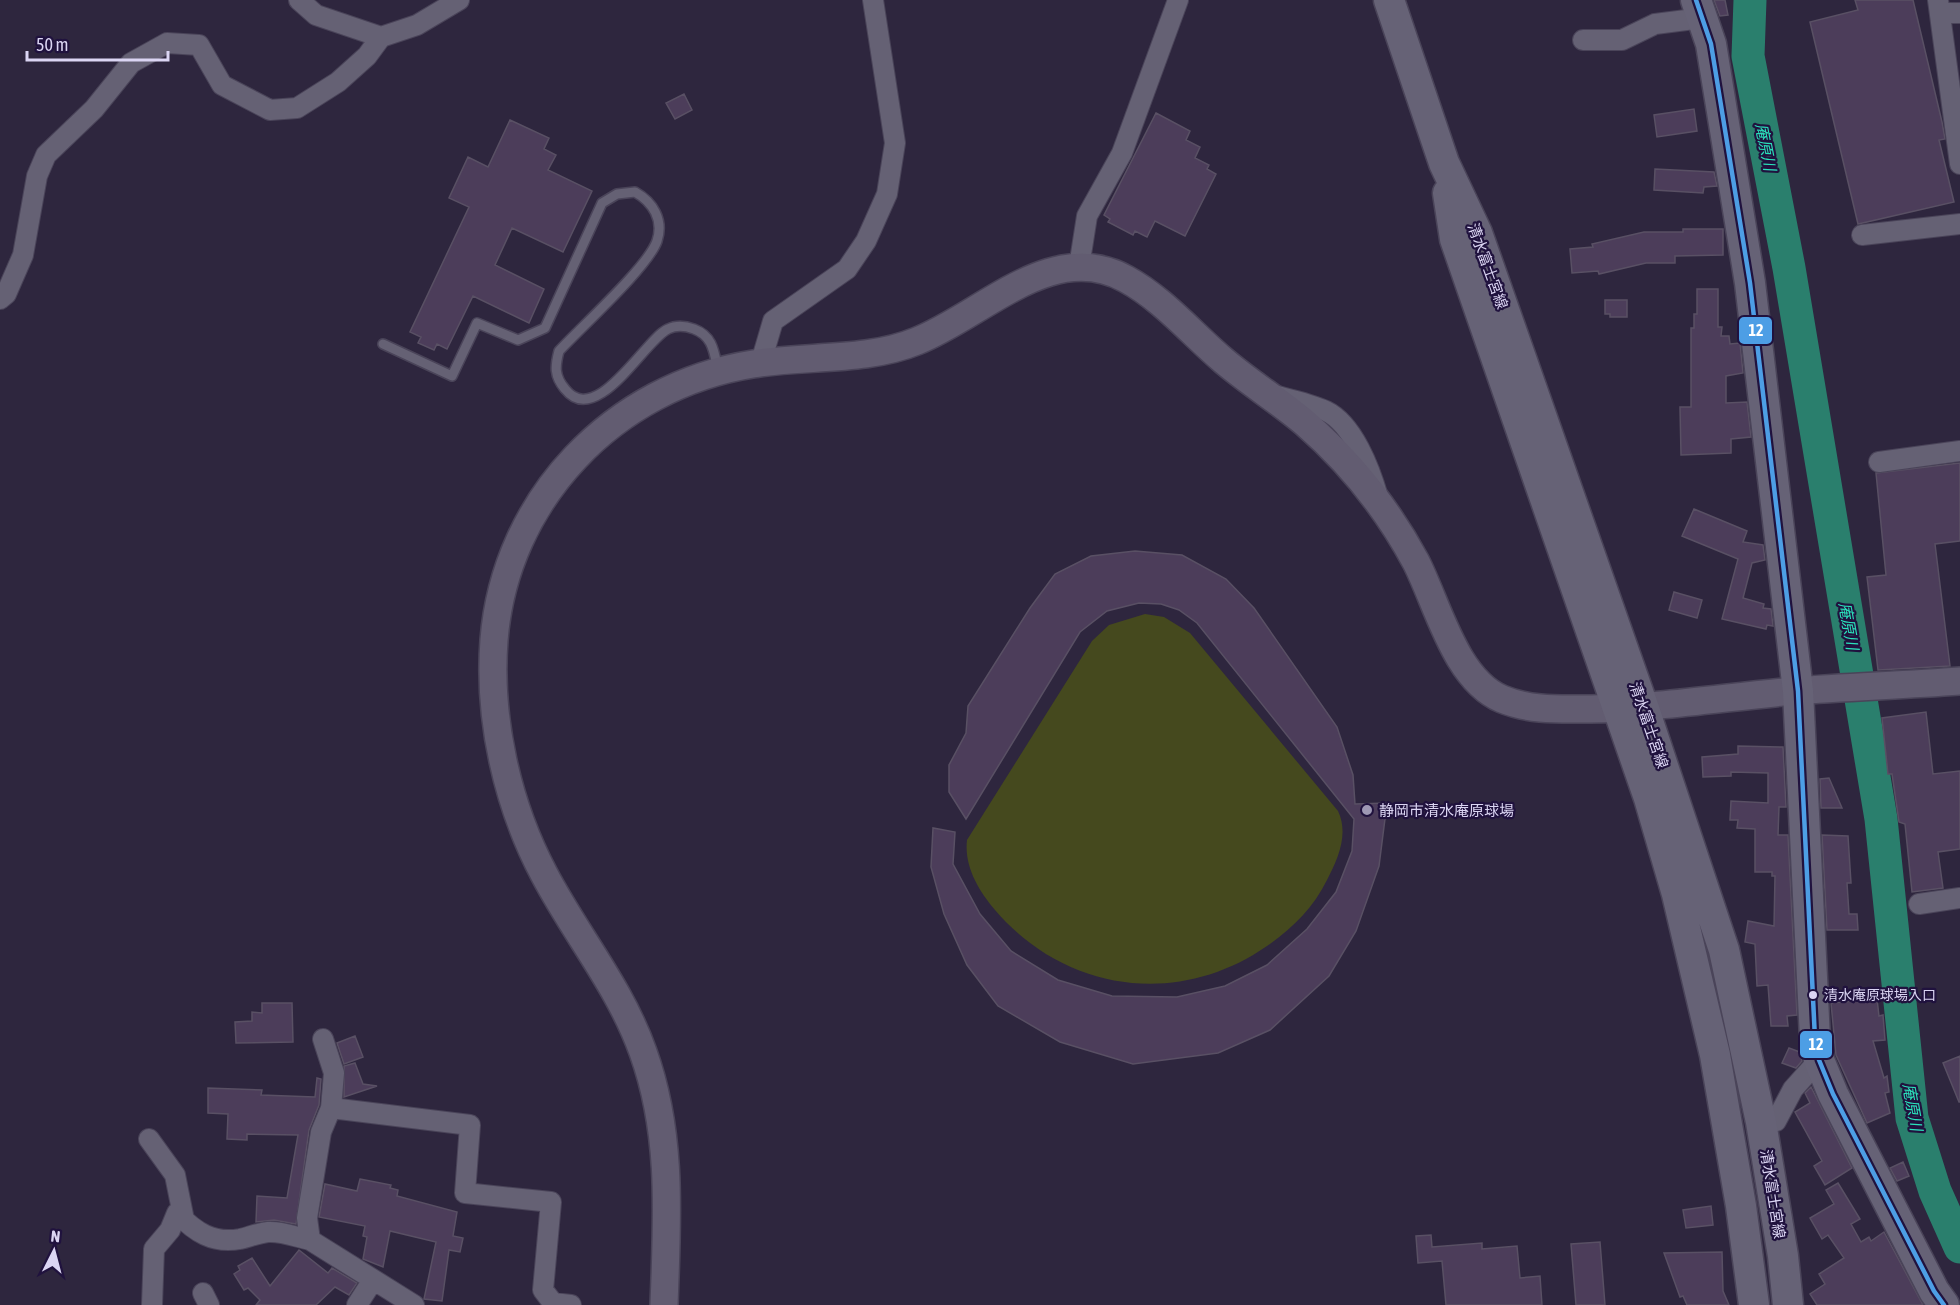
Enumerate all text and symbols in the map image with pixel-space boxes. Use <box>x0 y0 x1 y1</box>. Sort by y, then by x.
scale bar <box>27 24 168 62</box>
text: 50 m <box>36 34 68 55</box>
water label: 庵原川 <box>1753 122 1780 174</box>
street label: 清水富士宮線 <box>1465 221 1511 311</box>
line badge: 12 <box>1738 316 1773 345</box>
text: 12 <box>1748 321 1764 339</box>
water label: 庵原川 <box>1836 601 1862 653</box>
street label: 清水富士宮線 <box>1626 680 1672 770</box>
place label: 静岡市清水庵原球場 <box>1379 802 1514 819</box>
marker: 静岡市清水庵原球場 <box>1360 803 1374 817</box>
place label: 清水庵原球場入口 <box>1824 987 1936 1003</box>
marker: 清水庵原球場入口 <box>1807 989 1819 1001</box>
line badge: 12 <box>1799 1030 1833 1059</box>
text: 12 <box>1808 1035 1824 1053</box>
water label: 庵原川 <box>1900 1082 1926 1134</box>
street label: 清水富士宮線 <box>1758 1148 1788 1240</box>
north arrow <box>24 1221 84 1281</box>
text: N <box>50 1227 61 1246</box>

